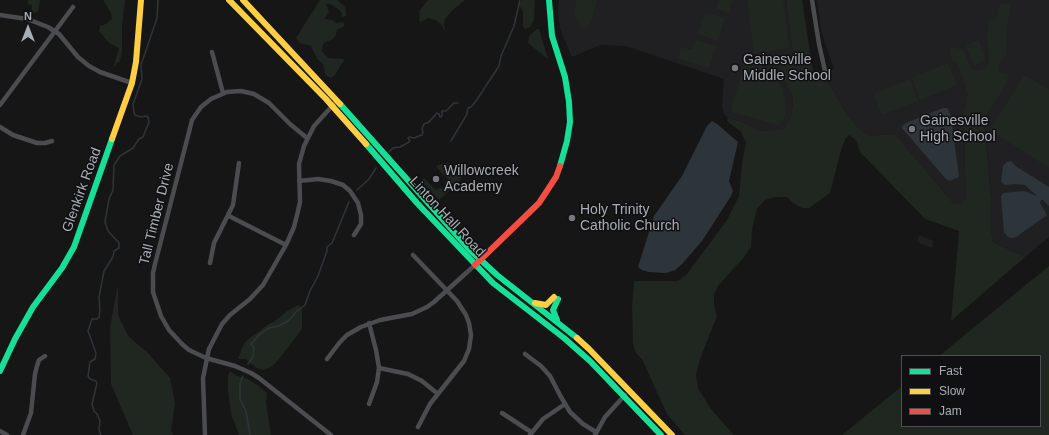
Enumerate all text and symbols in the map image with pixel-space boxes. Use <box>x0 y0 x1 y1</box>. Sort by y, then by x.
north arrow <box>8 8 48 48</box>
text: N <box>24 10 32 22</box>
place label: Gainesville Middle School <box>743 52 831 84</box>
marker: Gainesville Middle School <box>730 63 740 73</box>
place label: Gainesville High School <box>920 113 995 146</box>
marker: Gainesville High School <box>907 124 917 134</box>
street label: Glenkirk Road <box>59 145 105 235</box>
street label: Tall Timber Drive <box>136 161 178 267</box>
place label: Willowcreek Academy <box>444 163 519 196</box>
street label: Linton Hall Road <box>406 173 488 261</box>
marker: Willowcreek Academy <box>431 174 441 184</box>
place label: Holy Trinity Catholic Church <box>580 202 680 234</box>
marker: Holy Trinity Catholic Church <box>567 213 577 223</box>
legend <box>901 355 1041 427</box>
text: Fast <box>939 364 962 378</box>
text: Slow <box>939 384 965 398</box>
text: Jam <box>939 404 962 418</box>

